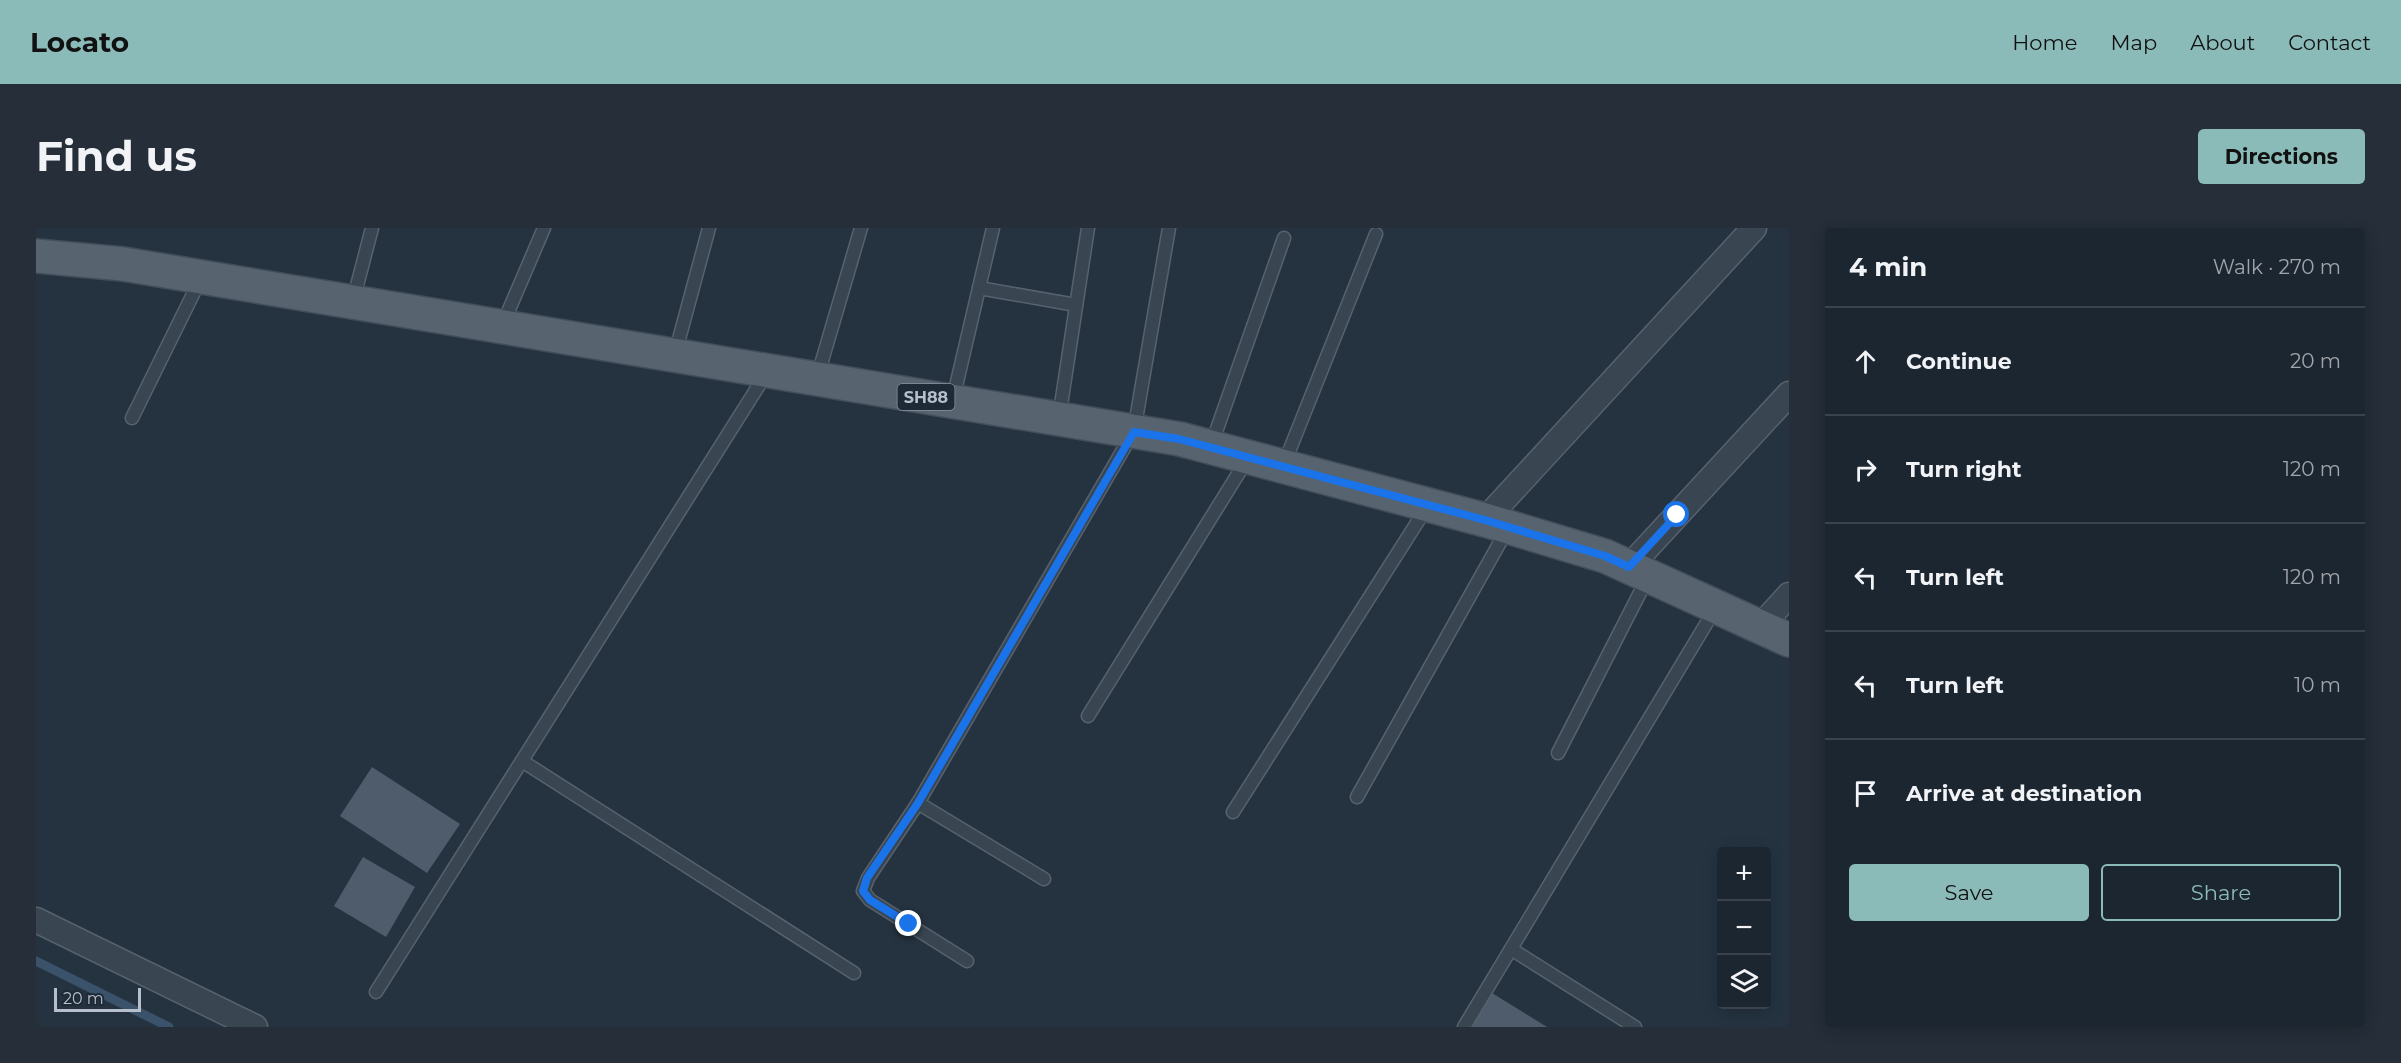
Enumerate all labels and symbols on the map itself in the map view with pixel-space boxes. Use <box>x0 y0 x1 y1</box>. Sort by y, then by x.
road number: SH88 <box>898 384 954 410</box>
route start <box>1663 501 1689 527</box>
route end <box>895 910 921 936</box>
scale bar <box>54 985 141 1012</box>

